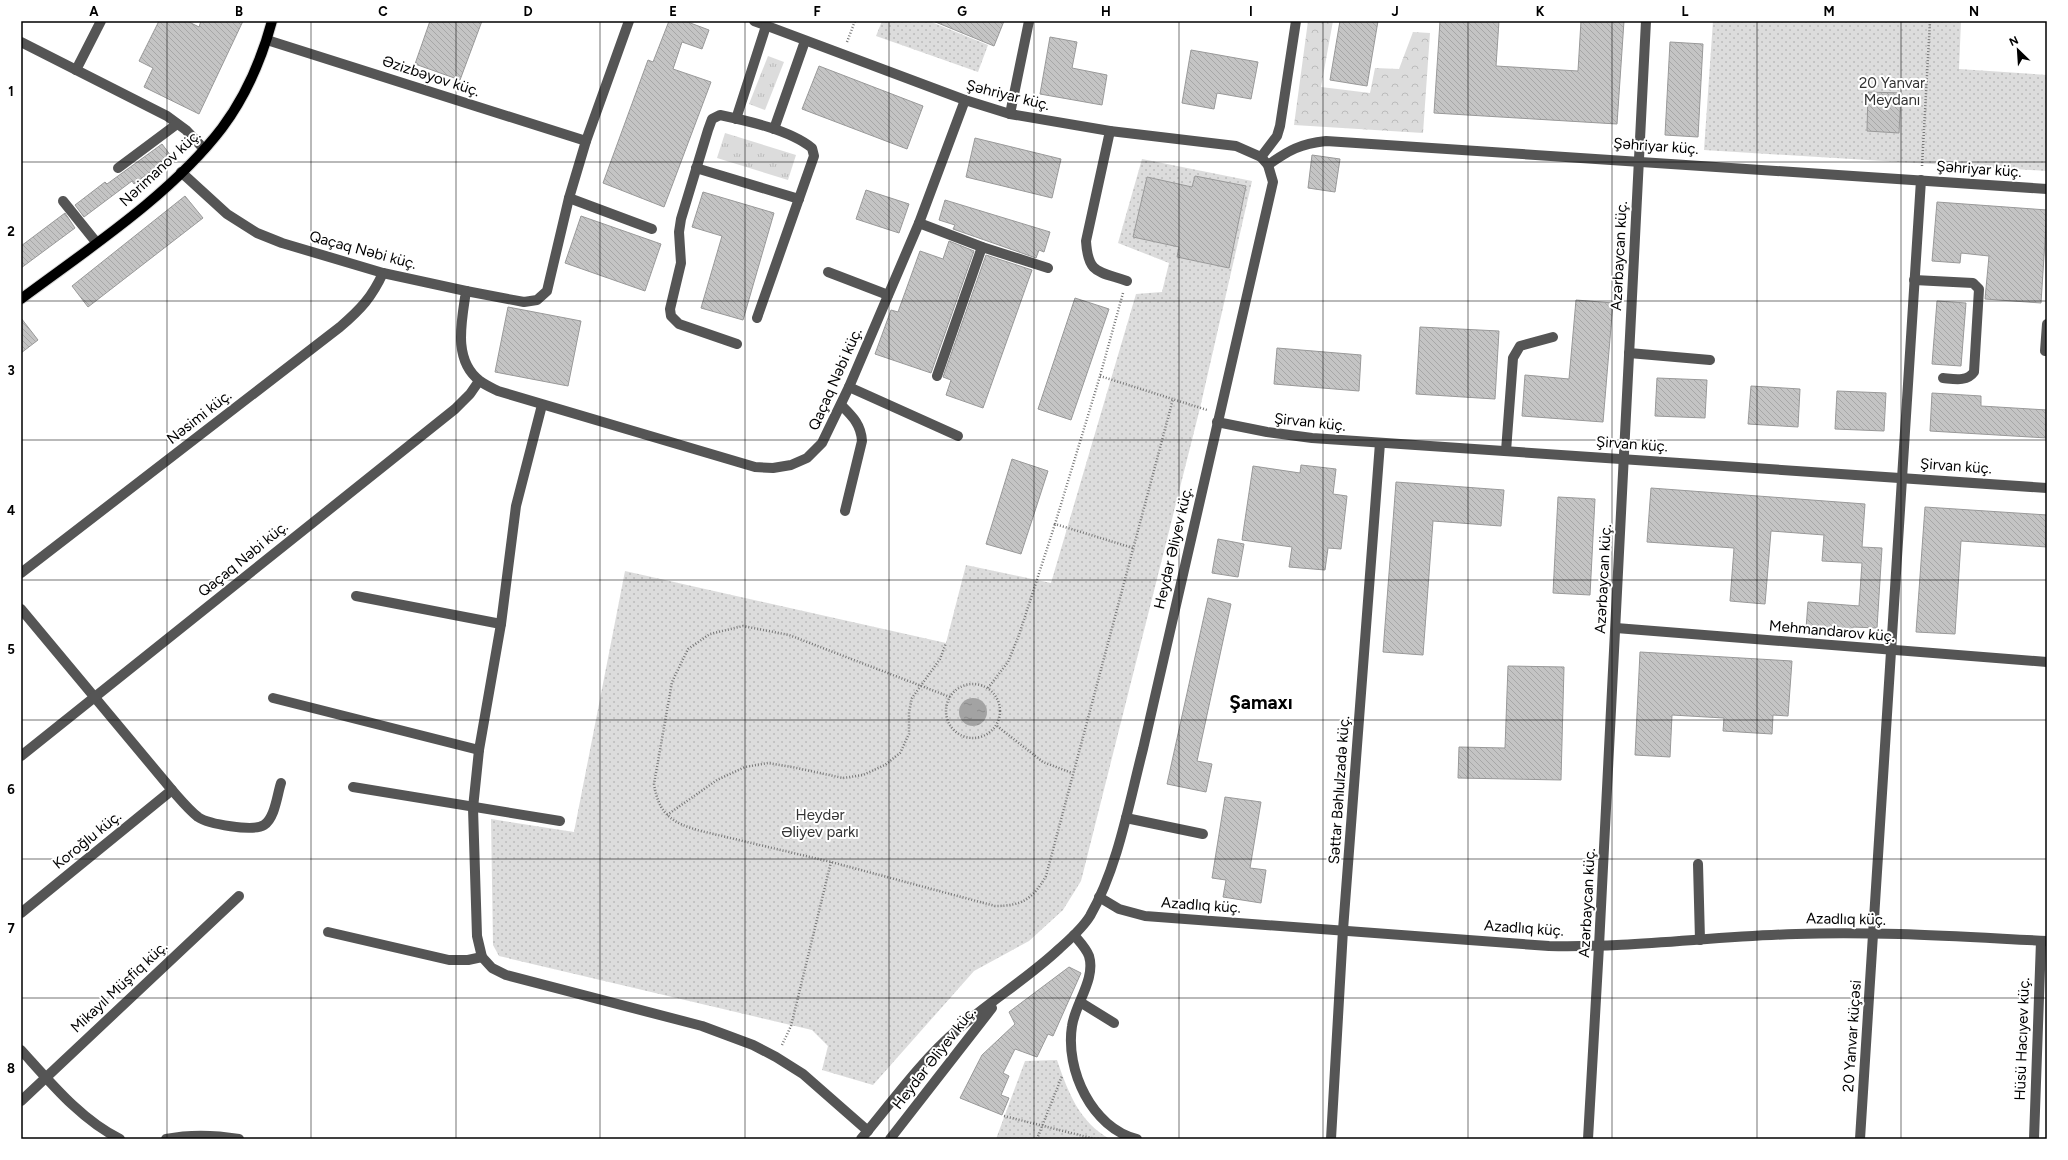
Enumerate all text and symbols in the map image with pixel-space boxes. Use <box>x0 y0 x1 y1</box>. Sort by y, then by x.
text: A <box>89 4 99 19</box>
text: B <box>235 4 243 19</box>
text: C <box>378 4 388 19</box>
text: D <box>523 4 533 19</box>
text: E <box>669 4 677 19</box>
text: F <box>813 4 821 19</box>
text: G <box>957 4 967 19</box>
text: H <box>1101 4 1111 19</box>
text: I <box>1249 4 1253 19</box>
text: J <box>1391 4 1399 19</box>
text: K <box>1536 4 1545 19</box>
text: L <box>1682 4 1689 19</box>
text: M <box>1823 4 1835 19</box>
text: N <box>1969 4 1979 19</box>
north arrow <box>1998 30 2038 70</box>
text: N <box>2007 34 2021 49</box>
street label: Əzizbəyov küç. <box>380 52 482 100</box>
park label: 20 Yanvar Meydanı <box>1859 74 1925 109</box>
street label: Şəhriyar küç. <box>964 76 1052 114</box>
text: 1 <box>8 84 14 99</box>
street label: Nərimanov küç. <box>116 126 204 210</box>
street label: Şəhriyar küç. <box>1613 134 1699 158</box>
street label: Şəhriyar küç. <box>1936 157 2022 181</box>
street label: Azərbaycan küç. <box>1607 201 1631 311</box>
text: 2 <box>7 224 15 239</box>
street label: Qaçaq Nəbi küç. <box>307 227 419 273</box>
street label: Qaçaq Nəbi küç. <box>804 325 866 433</box>
text: 3 <box>7 363 15 378</box>
street label: Nəsimi küç. <box>163 386 235 448</box>
street label: Şirvan küç. <box>1273 409 1347 435</box>
street label: Şirvan küç. <box>1595 433 1669 455</box>
street label: Şirvan küç. <box>1919 455 1993 477</box>
street label: Heydər Əliyev küç. <box>1150 485 1196 611</box>
text: 4 <box>7 503 15 518</box>
street label: Qaçaq Nəbi küç. <box>194 517 292 601</box>
street label: Azərbaycan küç. <box>1591 524 1615 634</box>
street label: Mehmandarov küç. <box>1768 617 1896 645</box>
text: 5 <box>7 642 15 657</box>
district label: Şamaxı <box>1229 691 1293 714</box>
street label: Səttar Bəhlulzadə küç. <box>1325 715 1353 865</box>
text: 6 <box>7 782 15 797</box>
park label: Heydər Əliyev parkı <box>781 806 859 841</box>
street label: Koroğlu küç. <box>49 807 125 873</box>
street label: Azərbaycan küç. <box>1575 848 1599 958</box>
street label: Azadlıq küç. <box>1160 893 1242 917</box>
street label: Azadlıq küç. <box>1806 909 1886 929</box>
street label: Azadlıq küç. <box>1483 916 1565 940</box>
text: 7 <box>7 921 15 936</box>
street label: Mikayıl Müşfiq küç. <box>67 938 171 1036</box>
street label: Hüsü Hacıyev küç. <box>2011 977 2033 1101</box>
street label: 20 Yanvar küçəsi <box>1839 979 1865 1093</box>
street label: Heydər Əliyev küç. <box>888 1003 980 1113</box>
text: 8 <box>7 1061 15 1076</box>

